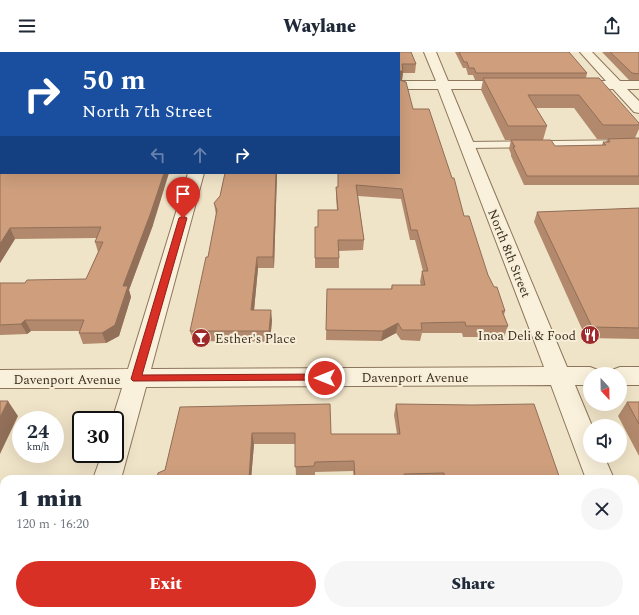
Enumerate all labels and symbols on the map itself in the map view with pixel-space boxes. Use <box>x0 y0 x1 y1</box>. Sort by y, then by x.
pin <box>166 177 200 218</box>
street label: North 8th Street <box>482 206 536 301</box>
restaurant icon: Inoa Deli & Food <box>579 324 601 346</box>
place label: Inoa Deli & Food <box>478 326 576 346</box>
bar icon: Esther's Place <box>190 327 212 349</box>
place label: Esther's Place <box>215 329 296 349</box>
position arrow <box>304 357 346 399</box>
north arrow <box>583 367 627 411</box>
street label: Davenport Avenue <box>362 368 468 388</box>
street label: Davenport Avenue <box>14 370 120 390</box>
speed limit sign: 30 <box>72 411 124 463</box>

